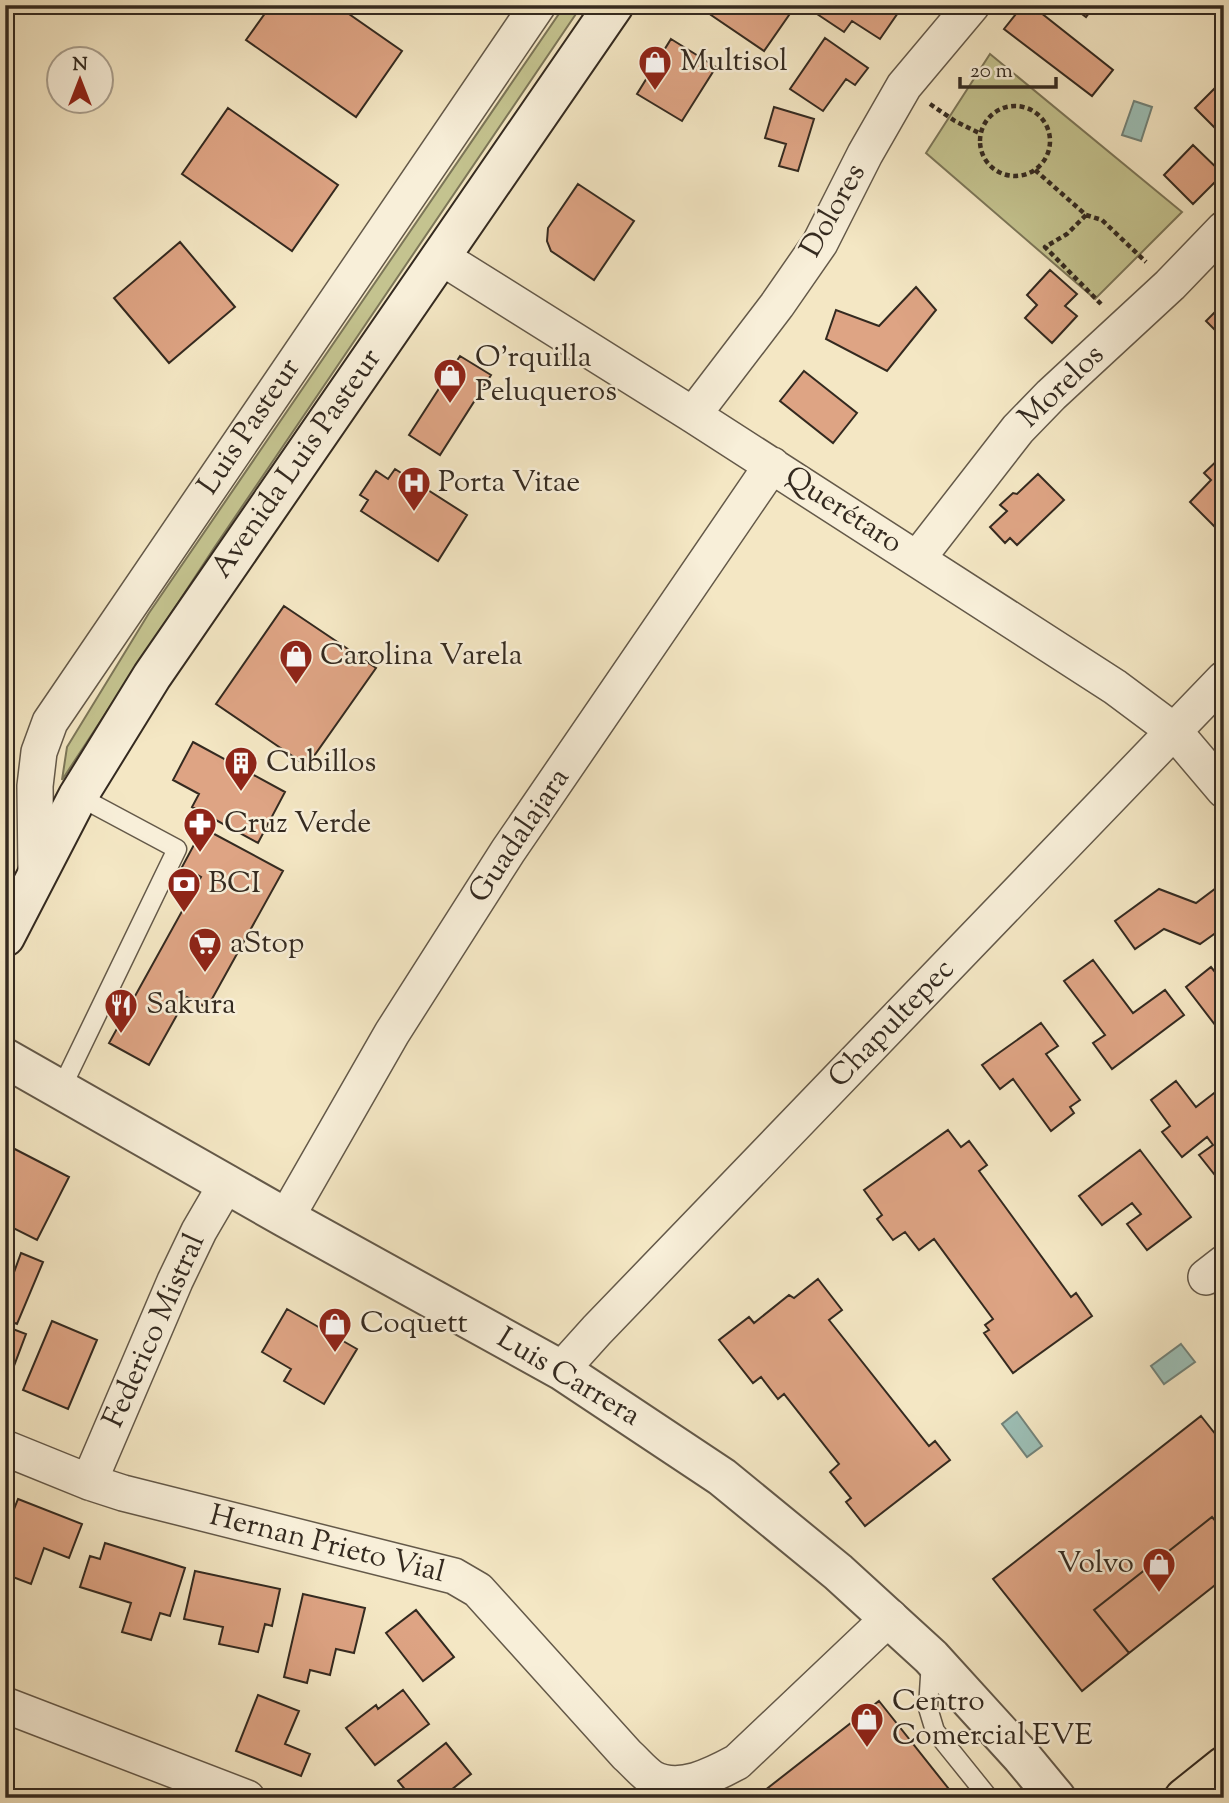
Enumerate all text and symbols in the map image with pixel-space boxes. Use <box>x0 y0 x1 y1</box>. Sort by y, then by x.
place label: Multisol <box>680 41 788 84</box>
shop icon: Multisol <box>636 43 674 92</box>
north arrow <box>46 46 116 116</box>
scale bar <box>960 46 1056 90</box>
text: N <box>72 52 88 79</box>
text: 20 m <box>970 57 1013 87</box>
street label: Dolores <box>791 156 877 266</box>
street label: Morelos <box>1009 335 1115 439</box>
place label: O'rquilla Peluqueros <box>475 337 617 414</box>
street label: Avenida Luis Pasteur <box>201 340 393 588</box>
street label: Luis Pasteur <box>188 350 312 504</box>
shop icon: O'rquilla Peluqueros <box>431 356 469 405</box>
street label: Querétaro <box>776 457 910 565</box>
place label: Porta Vitae <box>438 462 580 505</box>
hospital icon: Porta Vitae <box>395 464 433 513</box>
place label: Carolina Varela <box>320 635 523 678</box>
shop icon: Carolina Varela <box>277 637 315 686</box>
place label: Cubillos <box>266 742 376 785</box>
building icon: Cubillos <box>222 744 260 793</box>
street label: Guadalajara <box>459 760 581 912</box>
place label: Cruz Verde <box>224 803 371 846</box>
pharmacy icon: Cruz Verde <box>181 805 219 854</box>
place label: BCI <box>208 863 261 906</box>
bank icon: BCI <box>165 865 203 914</box>
place label: aStop <box>230 923 304 966</box>
supermarket icon: aStop <box>186 925 224 974</box>
street label: Chapultepec <box>819 950 965 1098</box>
place label: Sakura <box>146 984 236 1027</box>
restaurant icon: Sakura <box>102 986 140 1035</box>
street label: Federico Mistral <box>93 1227 217 1435</box>
place label: Coquett <box>360 1303 468 1346</box>
shop icon: Coquett <box>316 1305 354 1354</box>
street label: Luis Carrera <box>488 1318 648 1438</box>
street label: Hernan Prieto Vial <box>205 1495 449 1595</box>
place label: Volvo <box>1057 1543 1134 1586</box>
shop icon: Volvo <box>1140 1545 1178 1594</box>
place label: Centro Comercial EVE <box>892 1681 1093 1758</box>
shop icon: Centro Comercial EVE <box>848 1700 886 1749</box>

